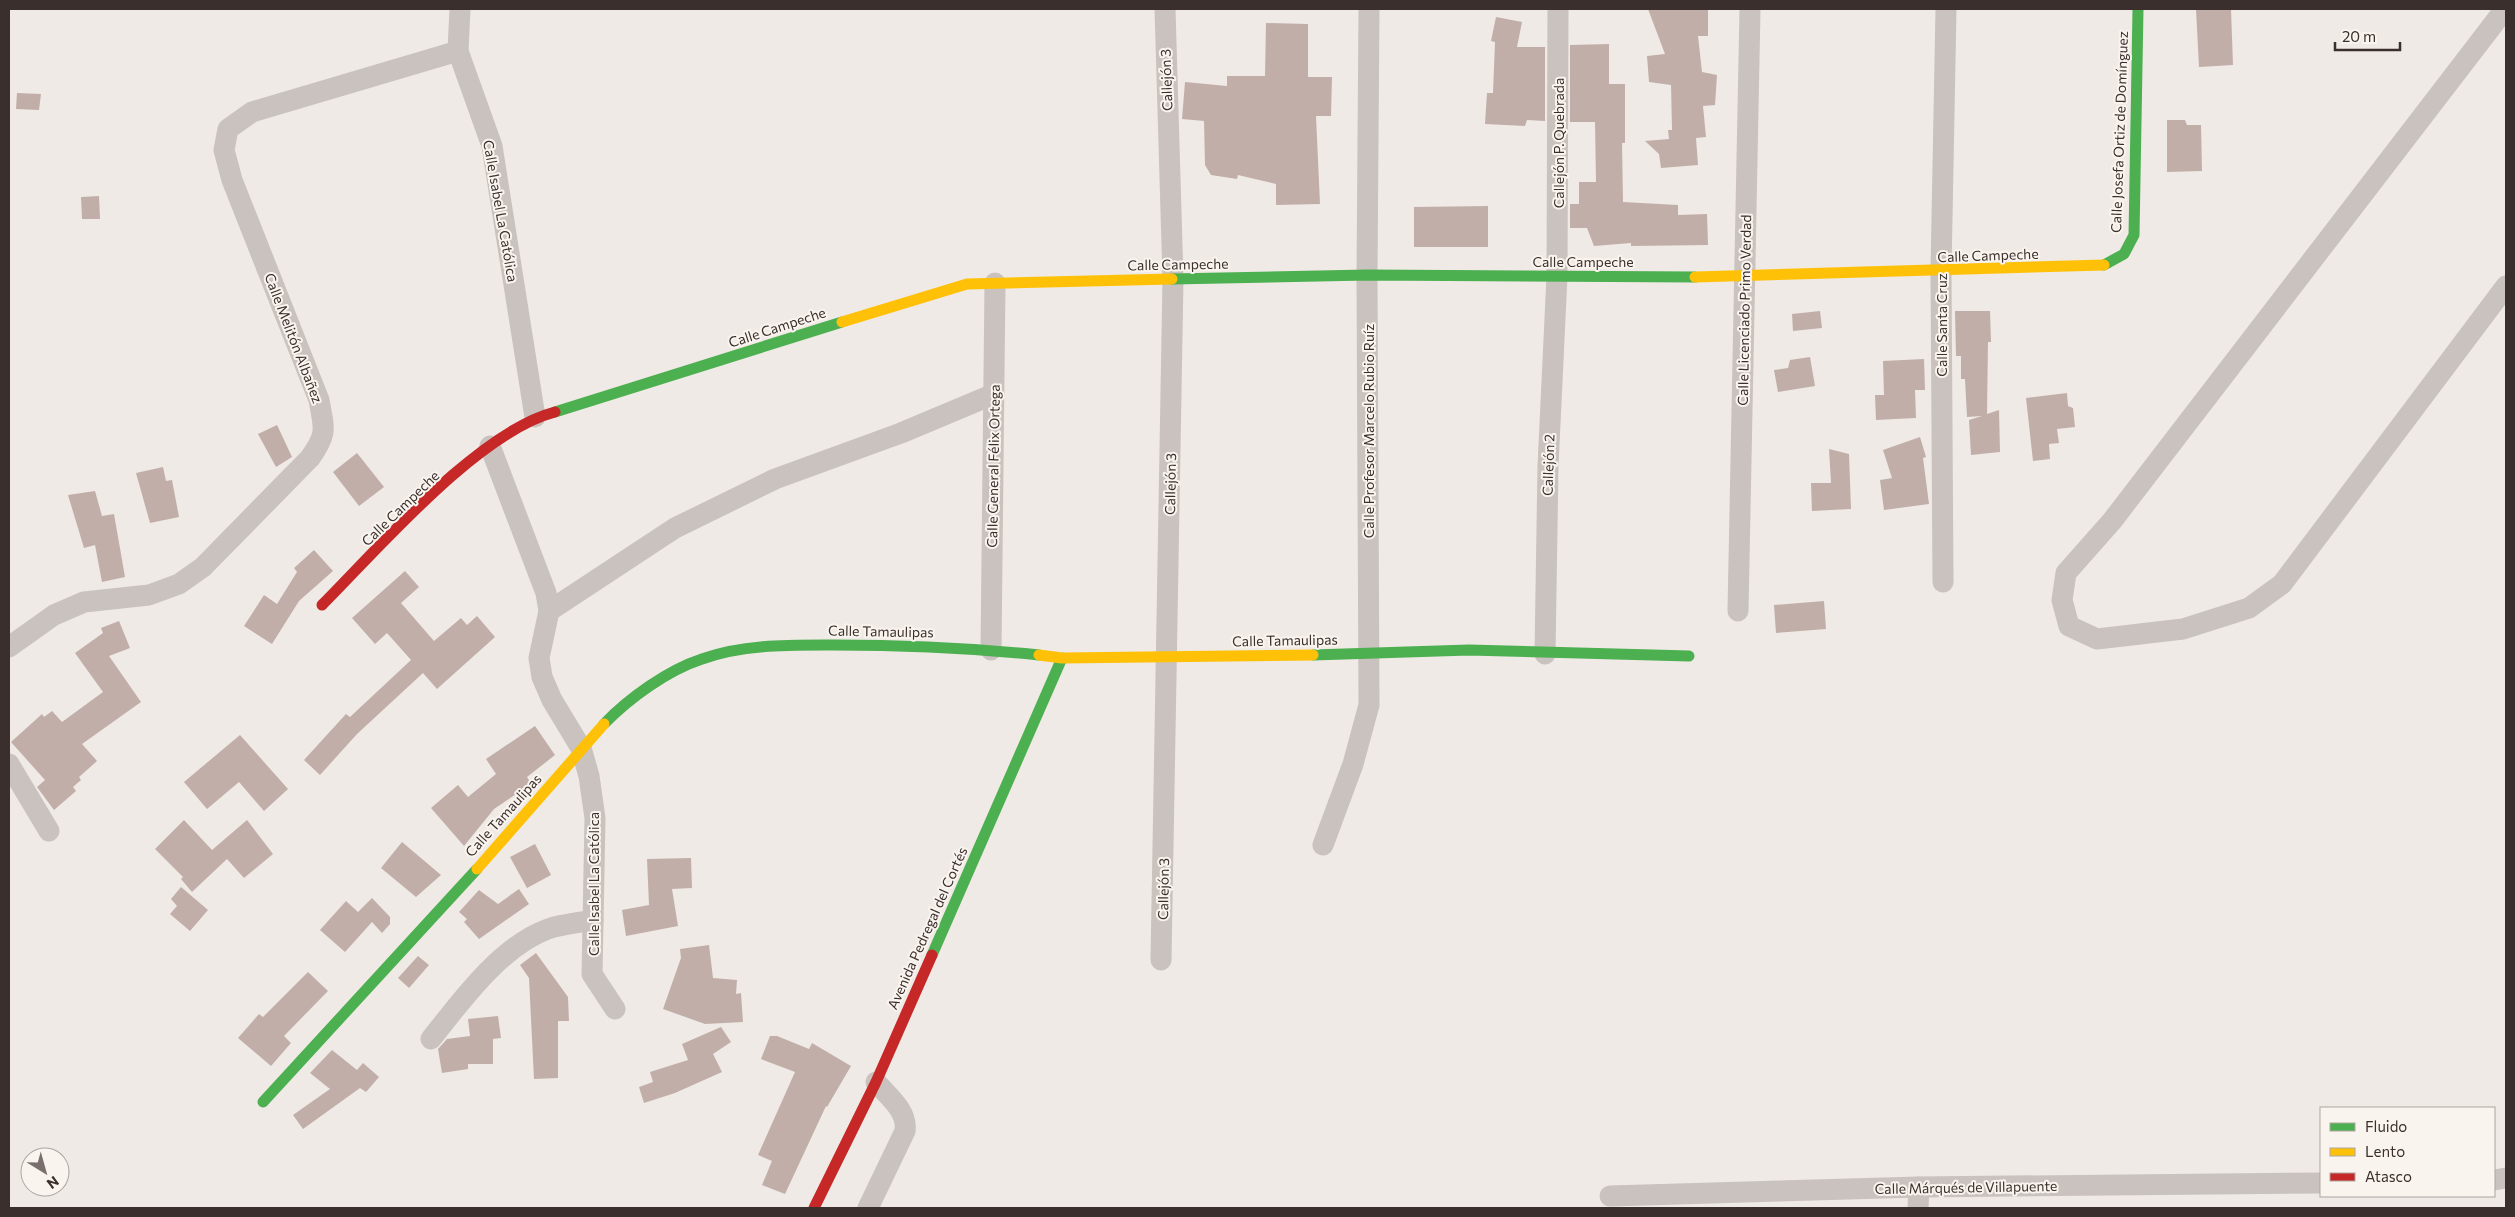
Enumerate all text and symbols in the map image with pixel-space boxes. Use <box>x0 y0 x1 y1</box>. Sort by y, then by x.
scale bar <box>2335 20 2400 52</box>
text: 20 m <box>2342 27 2376 45</box>
street label: Calle Josefa Ortiz de Domínguez <box>2107 31 2131 233</box>
street label: Callejón 3 <box>1156 49 1176 111</box>
street label: Callejón P. Quebrada <box>1550 78 1567 208</box>
street label: Calle Isabel La Católica <box>480 139 522 283</box>
street label: Calle Licenciado Primo Verdad <box>1734 214 1754 406</box>
street label: Calle Campeche <box>1937 245 2039 265</box>
street label: Calle Campeche <box>1532 253 1634 270</box>
street label: Calle Campeche <box>1127 255 1229 273</box>
street label: Calle Melitón Albañez <box>261 271 327 405</box>
street label: Calle Santa Cruz <box>1933 273 1950 377</box>
street label: Calle Campeche <box>726 303 828 351</box>
street label: Calle Profesor Marcelo Rubio Ruíz <box>1360 324 1377 538</box>
street label: Calle General Félix Ortega <box>983 384 1003 548</box>
street label: Callejón 2 <box>1538 434 1558 496</box>
street label: Callejón 3 <box>1161 453 1179 515</box>
street label: Calle Campeche <box>358 467 442 549</box>
street label: Calle Tamaulipas <box>828 622 934 640</box>
street label: Calle Tamaulipas <box>1232 631 1338 649</box>
street label: Calle Tamaulipas <box>461 770 545 860</box>
street label: Calle Isabel La Católica <box>585 812 602 956</box>
street label: Avenida Pedregal del Cortés <box>884 844 970 1012</box>
street label: Callejón 3 <box>1154 858 1172 920</box>
legend <box>2320 1107 2495 1197</box>
text: Fluido <box>2365 1117 2407 1135</box>
text: Lento <box>2365 1142 2405 1160</box>
north arrow <box>20 1147 70 1197</box>
text: Atasco <box>2365 1167 2412 1185</box>
text: N <box>44 1173 62 1193</box>
street label: Calle Márqués de Villapuente <box>1874 1177 2058 1197</box>

